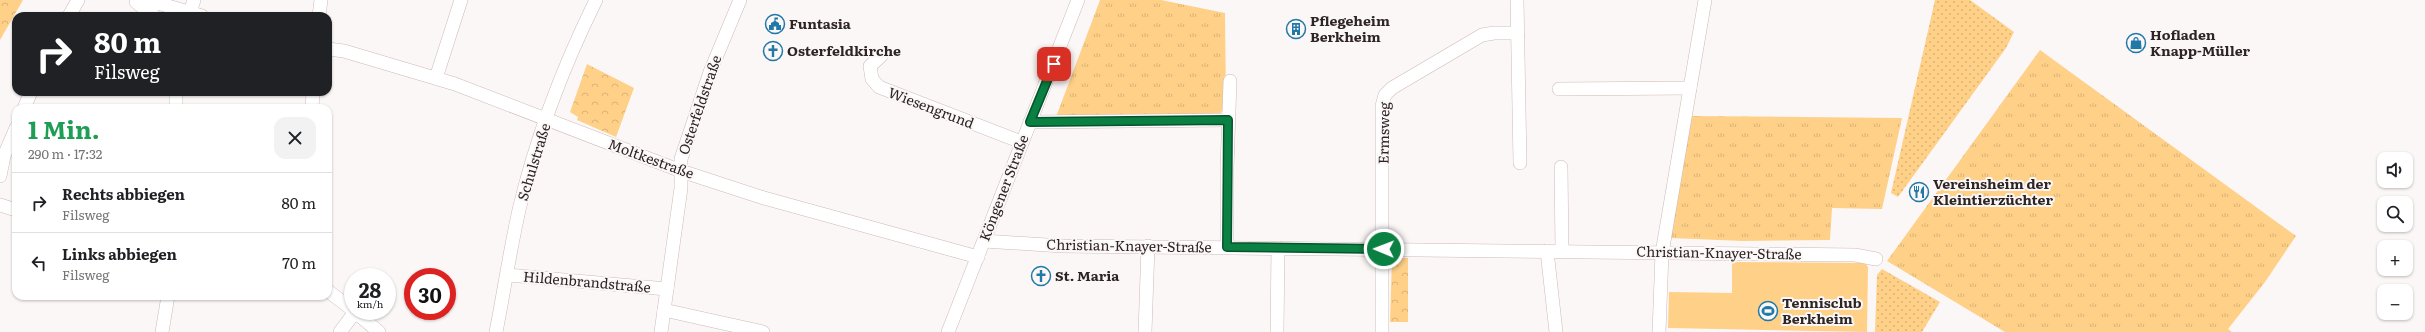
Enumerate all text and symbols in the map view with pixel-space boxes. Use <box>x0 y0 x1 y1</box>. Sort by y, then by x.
place label: Pflegeheim Berkheim <box>1310 10 1390 46</box>
public building icon: Funtasia <box>764 13 786 35</box>
place label: Funtasia <box>789 13 852 33</box>
building icon: Pflegeheim Berkheim <box>1285 18 1307 40</box>
text: 80 m <box>94 20 161 62</box>
place label: Hofladen Knapp-Müller <box>2150 24 2250 60</box>
icon: right <box>28 28 80 80</box>
shop icon: Hofladen Knapp-Müller <box>2125 32 2147 54</box>
church icon: Osterfeldkirche <box>762 40 784 62</box>
place label: Osterfeldkirche <box>787 40 901 60</box>
pin <box>1037 47 1071 81</box>
street label: Osterfeldstraße <box>673 52 725 157</box>
icon: arrive <box>1043 53 1065 75</box>
text: Filsweg <box>94 58 160 85</box>
street label: Wiesengrund <box>886 82 978 133</box>
street label: Ermsweg <box>1372 102 1394 164</box>
text: 1 Min. <box>28 111 100 146</box>
button: close <box>274 117 316 159</box>
street label: Schulstraße <box>512 120 554 203</box>
street label: Köngener Straße <box>974 132 1033 244</box>
street label: Moltkestraße <box>606 133 697 183</box>
text: 290 m · 17:32 <box>28 144 102 163</box>
map controls <box>2377 152 2413 320</box>
button: sound <box>2377 152 2413 188</box>
place label: Vereinsheim der Kleintierzüchter <box>1933 173 2053 209</box>
restaurant icon: Vereinsheim der Kleintierzüchter <box>1908 181 1930 203</box>
text: Rechts abbiegen <box>62 182 185 205</box>
text: 80 m <box>282 191 316 214</box>
icon: right <box>28 192 50 214</box>
button: search <box>2377 196 2413 232</box>
text: Filsweg <box>62 205 109 224</box>
position arrow <box>1363 228 1405 270</box>
street label: Christian-Knayer-Straße <box>1046 234 1212 256</box>
button: + <box>2377 240 2413 276</box>
street label: Christian-Knayer-Straße <box>1636 241 1802 263</box>
text: Links abbiegen <box>62 242 177 265</box>
text: 70 m <box>282 251 316 274</box>
icon: left <box>28 252 50 274</box>
text: Filsweg <box>62 265 109 284</box>
street label: Hildenbrandstraße <box>522 265 652 297</box>
church icon: St. Maria <box>1030 265 1052 287</box>
place label: St. Maria <box>1055 265 1120 285</box>
speed limit sign: 30 <box>404 268 456 320</box>
text: 28 <box>359 274 381 304</box>
button: − <box>2377 284 2413 320</box>
place label: Tennisclub Berkheim <box>1782 292 1862 328</box>
text: km/h <box>357 296 383 311</box>
sports icon: Tennisclub Berkheim <box>1757 300 1779 322</box>

